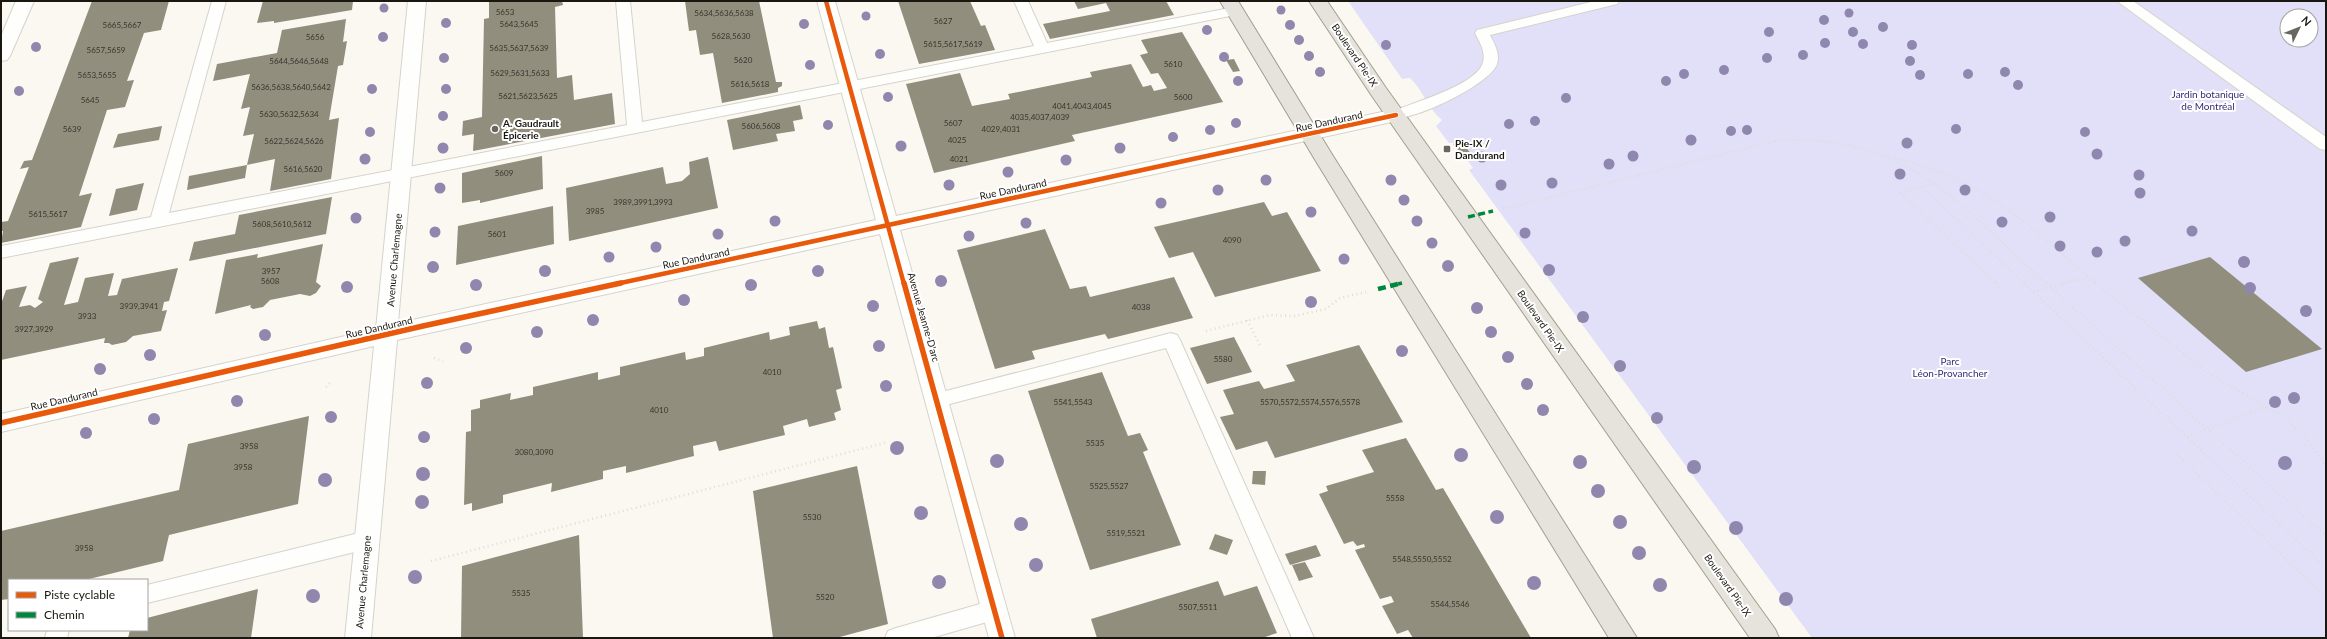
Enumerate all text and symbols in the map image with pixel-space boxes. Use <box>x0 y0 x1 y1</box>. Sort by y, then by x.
house number: 5653 <box>496 7 515 17</box>
house number: 5634,5636,5638 <box>694 8 754 18</box>
north arrow <box>2279 8 2319 48</box>
text: N <box>2299 13 2314 28</box>
house number: 5627 <box>934 16 953 26</box>
house number: 5643,5645 <box>500 19 539 29</box>
house number: 5665,5667 <box>103 20 142 30</box>
street label: Boulevard Pie-IX <box>1329 21 1381 89</box>
house number: 5628,5630 <box>712 31 751 41</box>
house number: 5656 <box>306 32 325 42</box>
house number: 5615,5617,5619 <box>923 39 983 49</box>
house number: 5635,5637,5639 <box>489 43 549 53</box>
house number: 5657,5659 <box>87 45 126 55</box>
house number: 5620 <box>734 55 753 65</box>
house number: 5644,5646,5648 <box>269 56 329 66</box>
house number: 5610 <box>1164 59 1183 69</box>
house number: 5629,5631,5633 <box>490 68 550 78</box>
house number: 5653,5655 <box>78 70 117 80</box>
house number: 5616,5618 <box>731 79 770 89</box>
house number: 5636,5638,5640,5642 <box>251 82 331 92</box>
park label: Jardin botanique de Montréal <box>2172 88 2244 112</box>
house number: 5621,5623,5625 <box>498 91 558 101</box>
house number: 5600 <box>1174 92 1193 102</box>
house number: 5645 <box>81 95 100 105</box>
house number: 4041,4043,4045 <box>1052 101 1112 111</box>
street label: Rue Dandurand <box>1294 108 1364 134</box>
house number: 5630,5632,5634 <box>259 109 319 119</box>
house number: 4035,4037,4039 <box>1010 112 1070 122</box>
place label: A. Gaudrault Épicerie <box>502 117 559 141</box>
house number: 5607 <box>944 118 963 128</box>
house number: 5606,5608 <box>742 121 781 131</box>
house number: 5639 <box>63 124 82 134</box>
marker: A. Gaudrault Épicerie <box>490 124 500 134</box>
house number: 4029,4031 <box>982 124 1021 134</box>
house number: 4025 <box>948 135 967 145</box>
house number: 5622,5624,5626 <box>264 136 324 146</box>
place label: Pie-IX / Dandurand <box>1455 137 1505 161</box>
marker: Pie-IX / Dandurand <box>1442 144 1452 154</box>
house number: 4021 <box>950 154 969 164</box>
house number: 5616,5620 <box>284 164 323 174</box>
house number: 5609 <box>495 168 514 178</box>
street label: Rue Dandurand <box>978 176 1048 202</box>
house number: 3989,3991,3993 <box>613 197 673 207</box>
house number: 3985 <box>586 206 605 216</box>
house number: 5615,5617 <box>29 209 68 219</box>
street label: Avenue Charlemagne <box>384 213 404 307</box>
house number: 5608,5610,5612 <box>252 219 312 229</box>
house number: 5601 <box>488 229 507 239</box>
house number: 4090 <box>1223 235 1242 245</box>
street label: Rue Dandurand <box>661 245 731 271</box>
house number: 3957 <box>262 266 281 276</box>
street label: Avenue Jeanne-D'arc <box>905 271 943 363</box>
house number: 5608 <box>261 276 280 286</box>
street label: Boulevard Pie-IX <box>1515 287 1567 355</box>
house number: 3939,3941 <box>120 301 159 311</box>
house number: 4038 <box>1132 302 1151 312</box>
house number: 3933 <box>78 311 97 321</box>
street label: Rue Dandurand <box>344 313 414 341</box>
house number: 3927,3929 <box>15 324 54 334</box>
house number: 5580 <box>1214 354 1233 364</box>
park label: Parc Léon-Provancher <box>1913 355 1988 379</box>
house number: 4010 <box>763 367 782 377</box>
street label: Rue Dandurand <box>29 385 99 413</box>
house number: 5541,5543 <box>1054 397 1093 407</box>
house number: 5570,5572,5574,5576,5578 <box>1260 397 1360 407</box>
house number: 4010 <box>650 405 669 415</box>
house number: 5535 <box>1086 438 1105 448</box>
house number: 3958 <box>240 441 259 451</box>
house number: 3080,3090 <box>515 447 554 457</box>
house number: 3958 <box>234 462 253 472</box>
house number: 5525,5527 <box>1090 481 1129 491</box>
house number: 5558 <box>1386 493 1405 503</box>
house number: 5530 <box>803 512 822 522</box>
house number: 5519,5521 <box>1107 528 1146 538</box>
street label: Avenue Charlemagne <box>353 535 373 629</box>
house number: 3958 <box>75 543 94 553</box>
street label: Boulevard Pie-IX <box>1702 551 1754 619</box>
house number: 5548,5550,5552 <box>1392 554 1452 564</box>
legend <box>8 579 148 631</box>
text: Piste cyclable <box>44 587 115 602</box>
house number: 5535 <box>512 588 531 598</box>
house number: 5520 <box>816 592 835 602</box>
house number: 5544,5546 <box>1431 599 1470 609</box>
house number: 5507,5511 <box>1179 602 1218 612</box>
text: Chemin <box>44 607 85 622</box>

